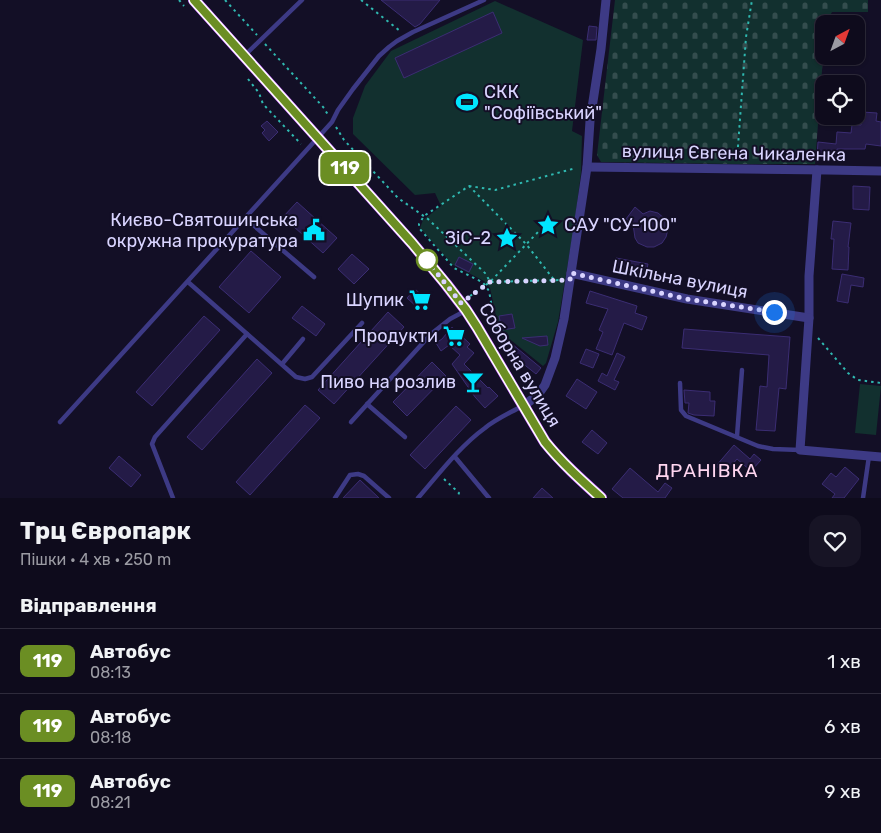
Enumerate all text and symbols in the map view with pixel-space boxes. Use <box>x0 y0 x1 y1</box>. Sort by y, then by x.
north arrow <box>815 15 865 65</box>
map controls <box>815 15 865 125</box>
button: locate <box>815 75 865 125</box>
place label: СКК "Софіївський" <box>484 81 602 124</box>
sports icon: СКК "Софіївський" <box>454 89 480 115</box>
street label: вулиця Євгена Чикаленка <box>622 140 846 166</box>
line badge: 119 <box>316 152 374 184</box>
text: 119 <box>330 157 360 179</box>
place label: Києво-Святошинська окружна прокуратура <box>106 209 298 252</box>
place icon: САУ "СУ-100" <box>535 212 561 238</box>
place label: САУ "СУ-100" <box>564 214 677 236</box>
public building icon: Києво-Святошинська окружна прокуратура <box>301 217 327 243</box>
place icon: ЗіС-2 <box>494 225 520 251</box>
place label: ЗіС-2 <box>445 227 491 249</box>
unlabelled marker <box>416 249 438 271</box>
street label: Шкільна вулиця <box>610 255 750 303</box>
supermarket icon: Шупик <box>407 287 433 313</box>
place label: Шупик <box>346 289 404 311</box>
street label: Соборна вулиця <box>474 299 566 431</box>
your location <box>762 300 787 325</box>
supermarket icon: Продукти <box>441 323 467 349</box>
place label: Продукти <box>354 325 438 347</box>
bar icon: Пиво на розлив <box>460 369 486 395</box>
place label: Пиво на розлив <box>320 371 456 393</box>
district label: ДРАНІВКА <box>656 459 758 482</box>
button: heart <box>809 515 861 567</box>
text: Трц Європарк <box>20 517 191 545</box>
text: Пішки · 4 хв · 250 m <box>20 550 171 569</box>
text: Відправлення <box>20 594 157 617</box>
text: Автобус <box>90 640 171 663</box>
text: 119 <box>33 650 62 672</box>
text: 1 хв <box>827 650 861 673</box>
text: 08:13 <box>90 663 131 682</box>
text: Автобус <box>90 705 171 728</box>
text: 119 <box>33 715 62 737</box>
text: 6 хв <box>824 715 861 738</box>
text: 08:18 <box>90 728 131 747</box>
text: Автобус <box>90 770 171 793</box>
text: 119 <box>33 780 62 802</box>
text: 9 хв <box>824 780 861 803</box>
text: 08:21 <box>90 793 131 812</box>

